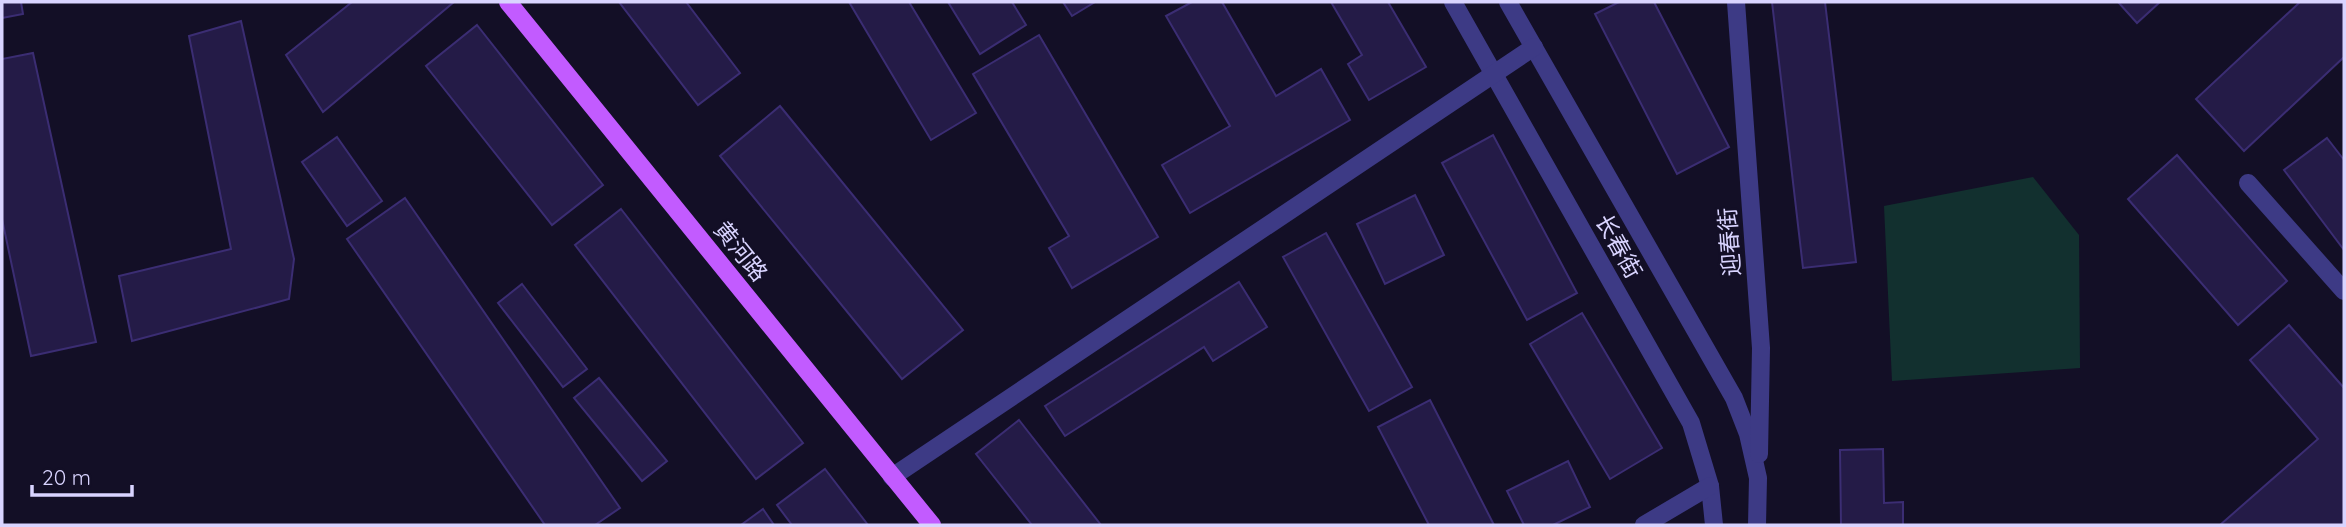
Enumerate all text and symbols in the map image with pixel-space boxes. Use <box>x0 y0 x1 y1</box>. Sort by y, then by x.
street label: 迎春街 <box>1712 207 1746 277</box>
street label: 长春街 <box>1590 209 1648 283</box>
street label: 黄河路 <box>708 215 774 287</box>
scale bar <box>32 454 131 498</box>
text: 20 m <box>42 464 91 490</box>

